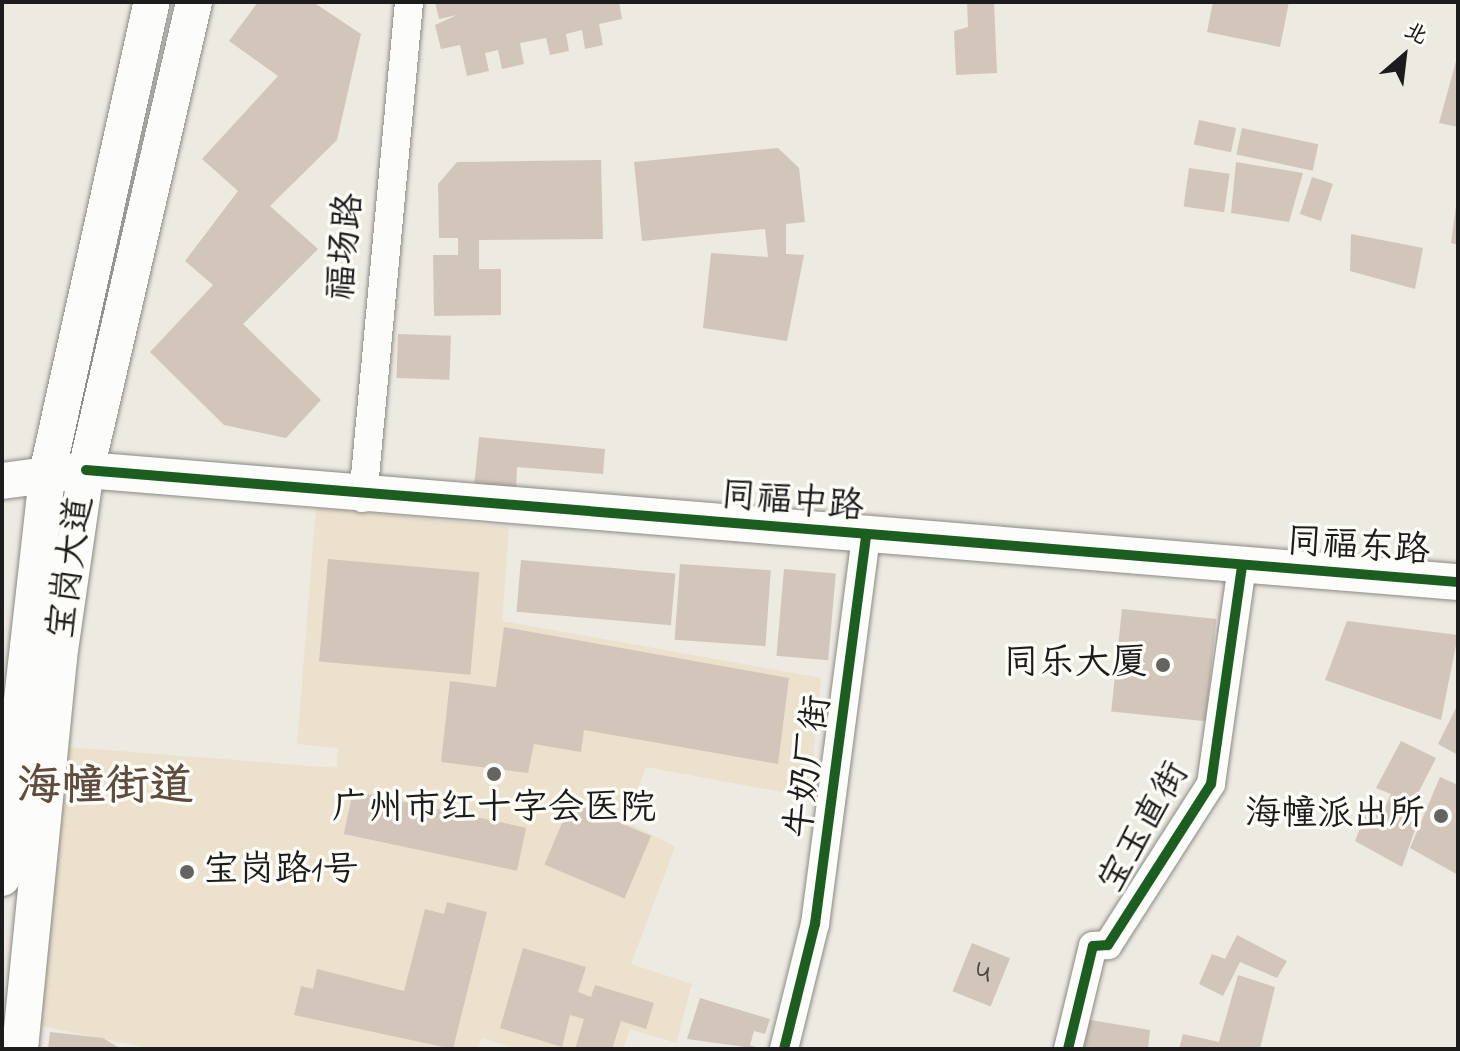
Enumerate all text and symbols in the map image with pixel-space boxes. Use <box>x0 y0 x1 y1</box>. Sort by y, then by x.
north arrow <box>1364 16 1444 96</box>
text: 北 <box>1398 16 1432 54</box>
street label: 福场路 <box>321 191 373 303</box>
street label: 同福中路 <box>718 475 866 531</box>
street label: 宝岗大道 <box>41 494 103 642</box>
street label: 同福东路 <box>1285 521 1431 575</box>
place label: 同乐大厦 <box>1003 643 1147 687</box>
marker: 同乐大厦 <box>1154 656 1172 674</box>
street label: 牛奶厂街 <box>779 693 841 841</box>
street label: 宝玉直街 <box>1090 755 1200 901</box>
district label: 海幢街道 <box>17 762 193 814</box>
marker: 广州市红十字会医院 <box>483 763 505 785</box>
place label: 广州市红十字会医院 <box>332 788 656 832</box>
place label: 海幢派出所 <box>1245 794 1425 838</box>
marker: 海幢派出所 <box>1432 807 1450 825</box>
place label: 宝岗路1号 <box>203 850 358 894</box>
marker: 宝岗路1号 <box>178 863 196 881</box>
house number: 4 <box>976 956 990 994</box>

